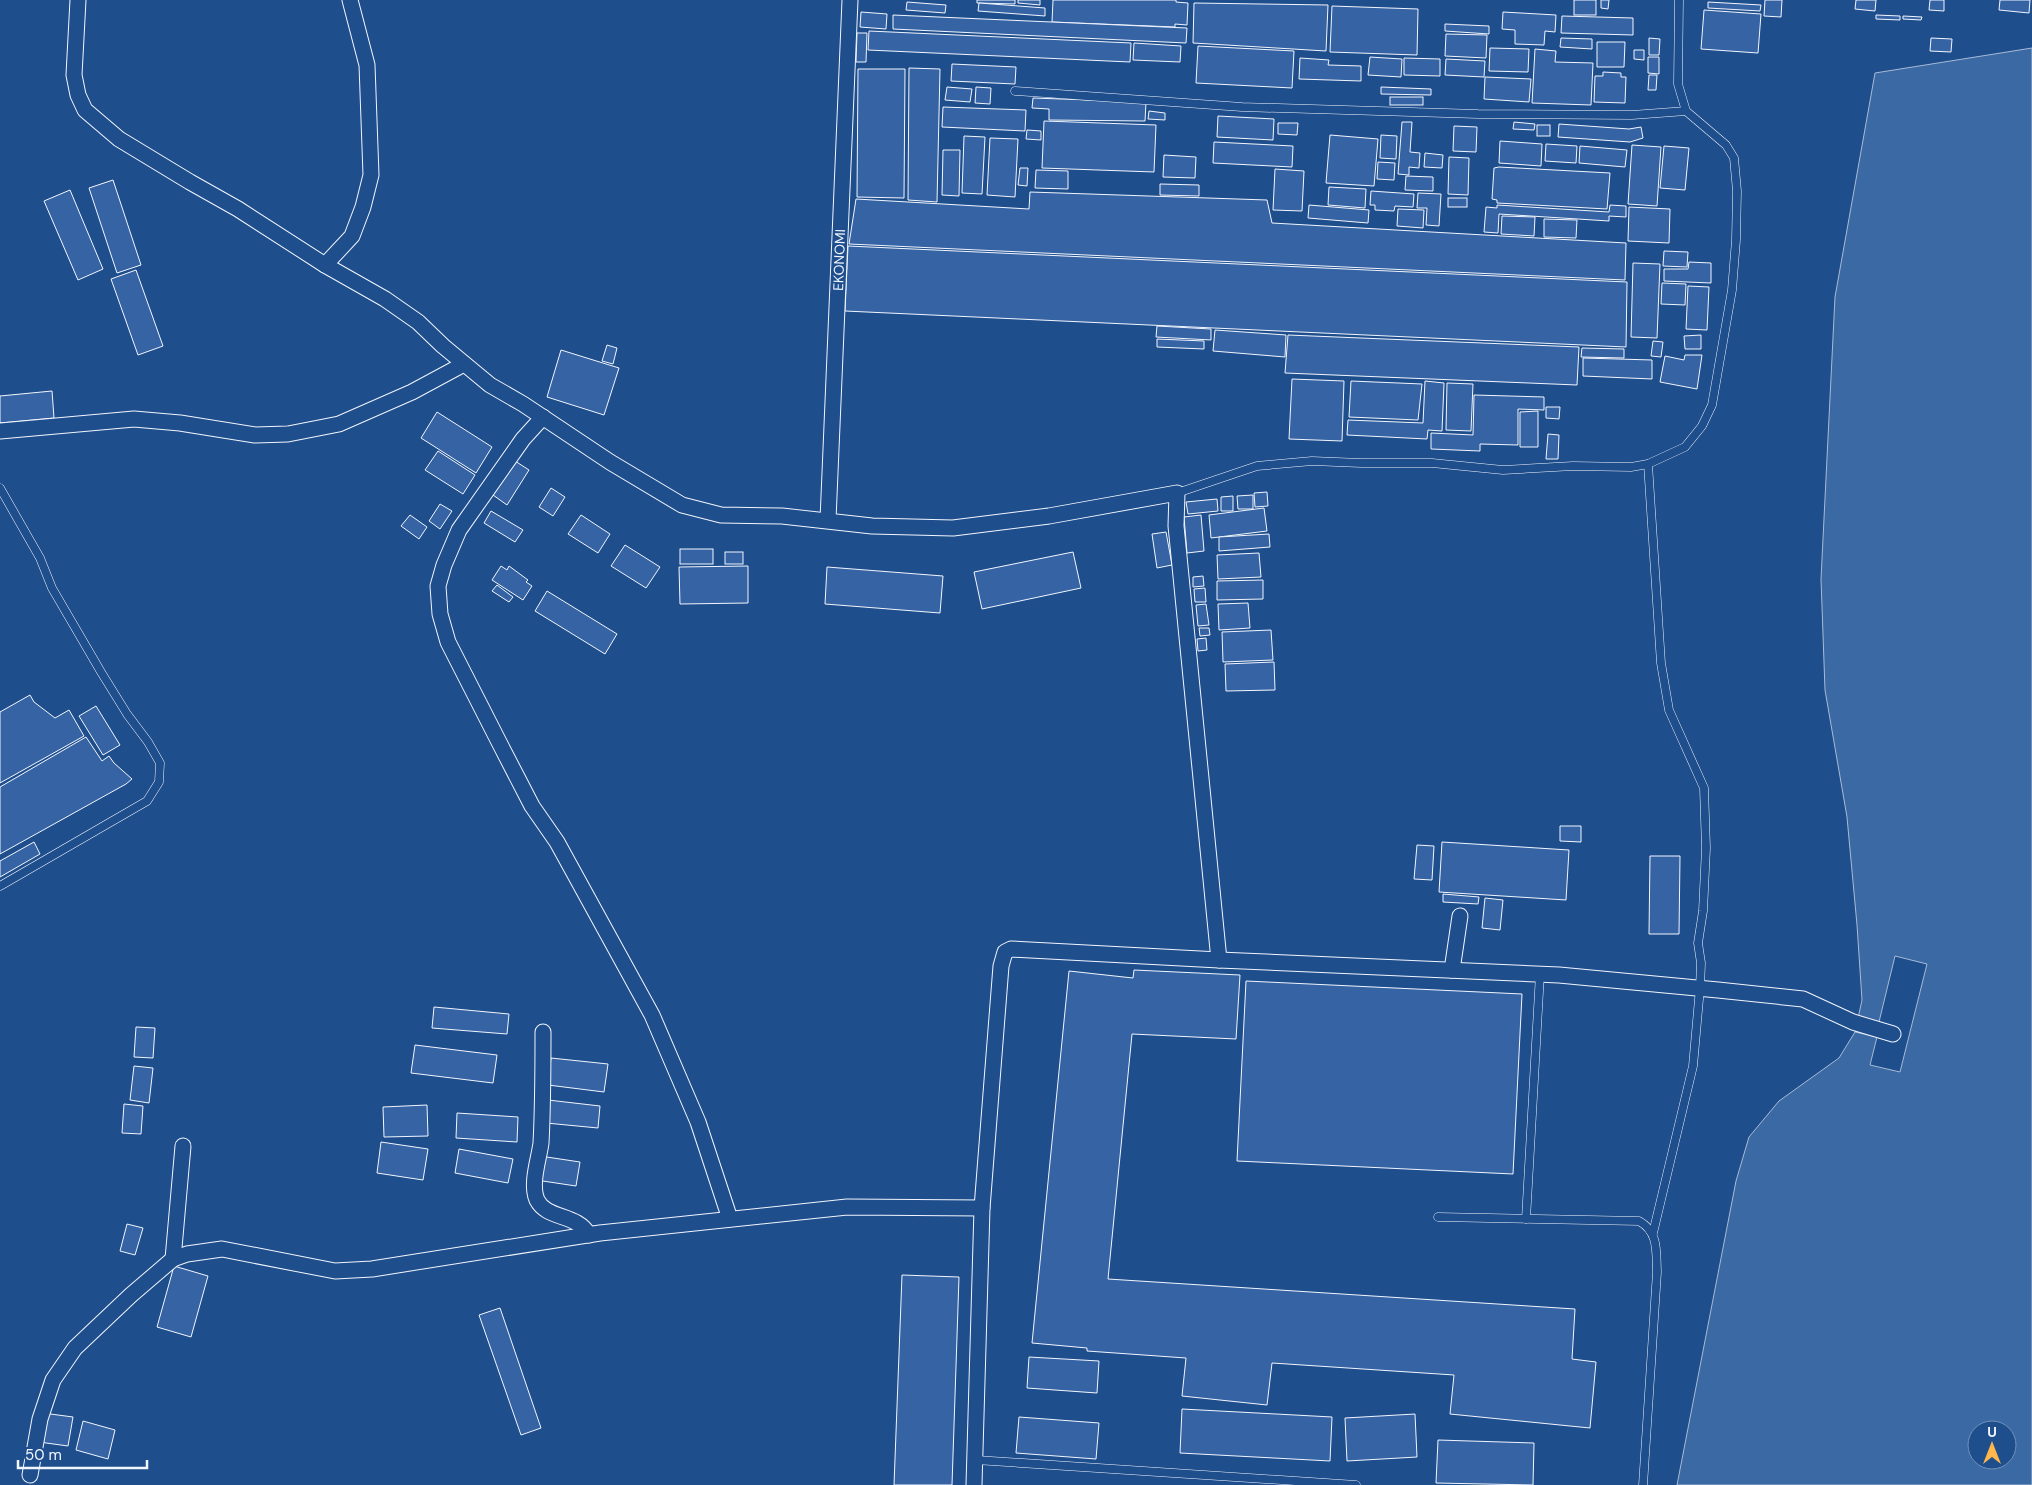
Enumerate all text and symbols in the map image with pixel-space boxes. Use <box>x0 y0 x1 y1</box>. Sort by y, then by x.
street label: EKONOMI <box>829 229 849 291</box>
north arrow <box>1967 1420 2017 1470</box>
text: U <box>1987 1423 1997 1441</box>
scale bar <box>18 1438 146 1470</box>
text: 50 m <box>25 1445 62 1465</box>

